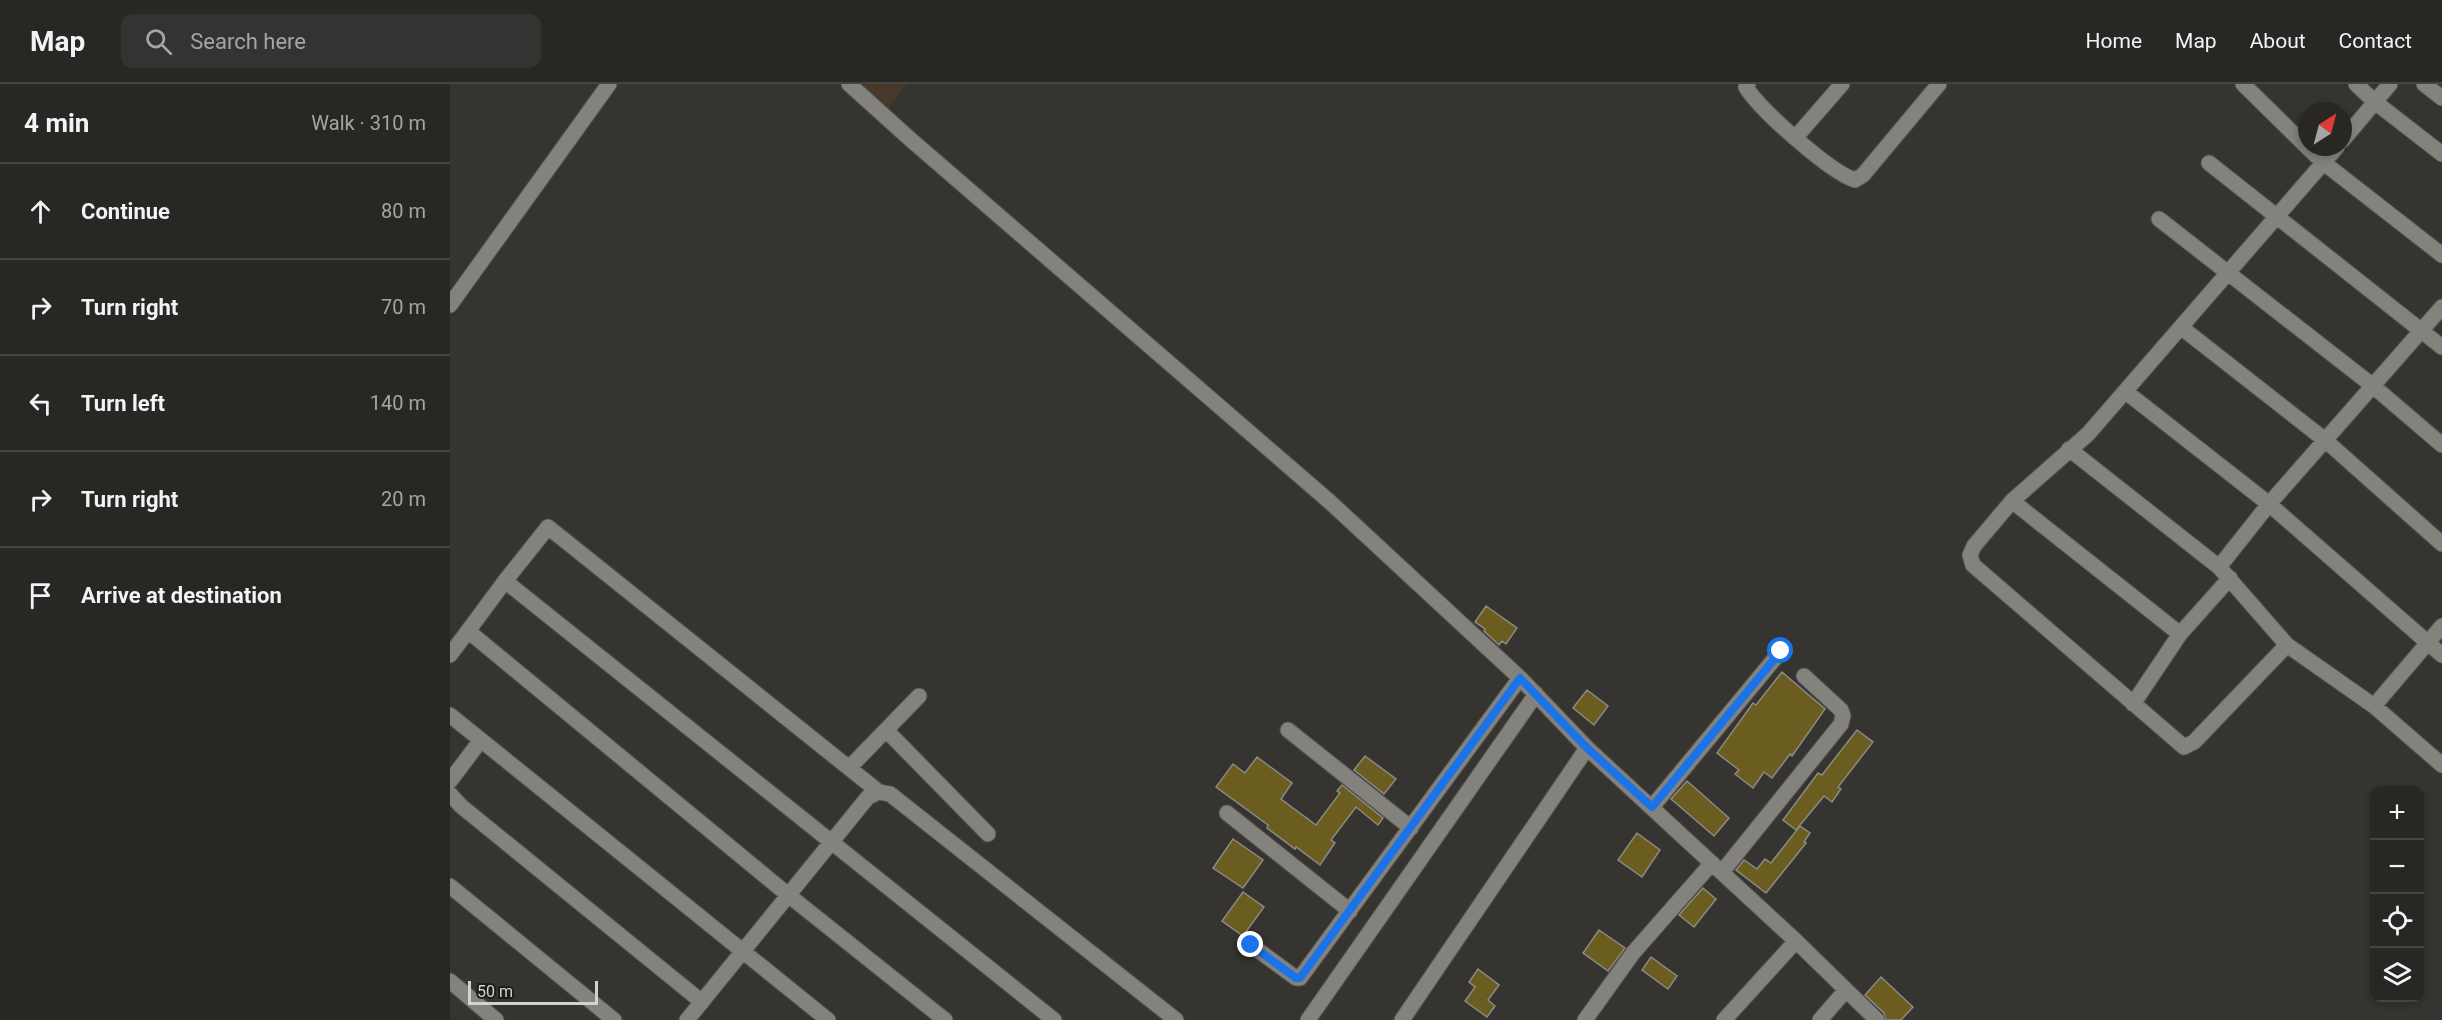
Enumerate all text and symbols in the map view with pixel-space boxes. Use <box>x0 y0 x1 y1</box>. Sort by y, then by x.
search box <box>121 14 541 68</box>
text: Map <box>30 25 85 58</box>
icon: search <box>142 25 175 58</box>
text: Search here <box>190 29 306 54</box>
text: Home <box>2086 29 2142 53</box>
text: Map <box>2175 29 2217 53</box>
text: About <box>2250 29 2306 53</box>
text: Contact <box>2339 29 2412 53</box>
north arrow <box>2298 102 2352 156</box>
text: 4 min <box>24 108 89 138</box>
text: Walk · 310 m <box>311 111 426 135</box>
icon: ahead <box>24 195 57 228</box>
text: Continue <box>81 199 170 224</box>
text: 80 m <box>381 199 426 223</box>
icon: right <box>24 291 57 324</box>
text: Turn right <box>81 295 178 320</box>
text: 70 m <box>381 295 426 319</box>
icon: left <box>24 387 57 420</box>
text: Turn left <box>81 391 165 416</box>
text: 140 m <box>370 391 426 415</box>
icon: right <box>24 483 57 516</box>
text: Turn right <box>81 487 178 512</box>
text: 20 m <box>381 487 426 511</box>
icon: arrive <box>24 579 57 612</box>
text: Arrive at destination <box>81 583 282 608</box>
route start <box>1767 637 1793 663</box>
map controls <box>2370 786 2424 1002</box>
button: + <box>2370 786 2424 840</box>
button: − <box>2370 840 2424 894</box>
button: locate <box>2370 894 2424 948</box>
route end <box>1237 931 1263 957</box>
button: layers <box>2370 948 2424 1002</box>
scale bar <box>468 978 598 1006</box>
text: 50 m <box>477 982 513 1001</box>

